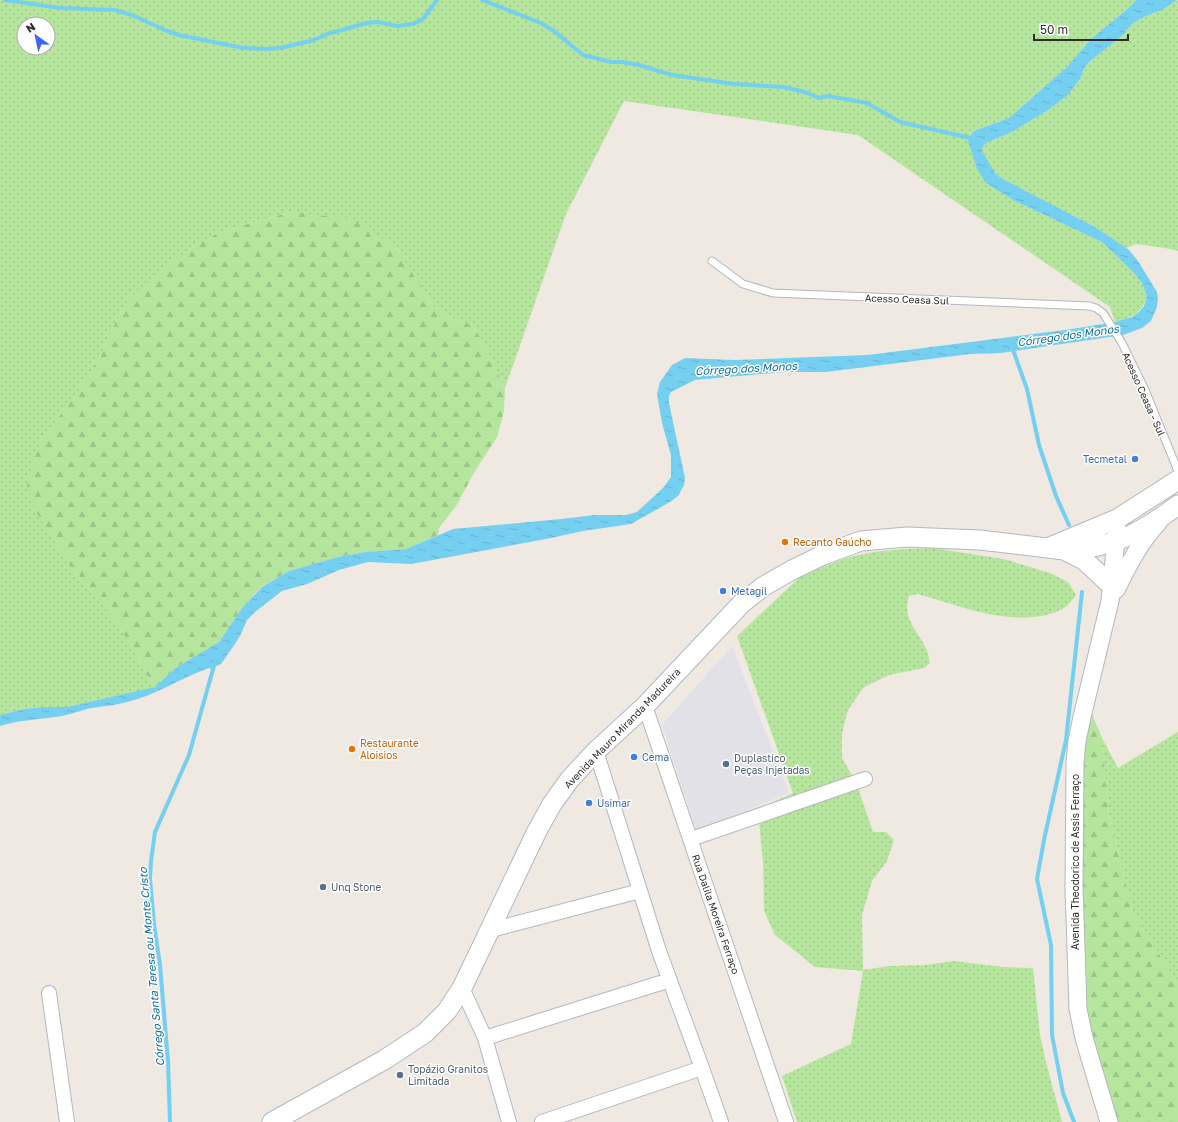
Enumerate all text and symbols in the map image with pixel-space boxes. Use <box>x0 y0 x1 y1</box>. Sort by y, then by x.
north arrow <box>16 16 56 56</box>
scale bar <box>1034 16 1128 42</box>
text: N <box>23 19 37 35</box>
text: 50 m <box>1040 22 1068 37</box>
street label: Acesso Ceasa Sul <box>865 292 949 306</box>
water label: Córrego dos Monos <box>1016 321 1121 350</box>
street label: Acesso Ceasa - Sul <box>1120 350 1168 438</box>
water label: Córrego dos Monos <box>695 359 799 378</box>
place label: Tecmetal <box>1083 453 1127 465</box>
marker: Tecmetal <box>1130 454 1140 464</box>
place label: Recanto Gaúcho <box>793 536 872 548</box>
marker: Recanto Gaúcho <box>780 537 790 547</box>
place label: Metagil <box>731 585 767 597</box>
marker: Metagil <box>718 586 728 596</box>
street label: Avenida Mauro Miranda Madureira <box>561 665 683 791</box>
place label: Restaurante Aloisios <box>360 737 419 761</box>
marker: Restaurante Aloisios <box>347 744 357 754</box>
place label: Cema <box>642 751 669 763</box>
marker: Cema <box>629 752 639 762</box>
place label: Duplastico Peças Injetadas <box>734 752 810 776</box>
marker: Duplastico Peças Injetadas <box>721 759 731 769</box>
street label: Avenida Theodorico de Assis Ferraço <box>1069 774 1081 950</box>
place label: Usimar <box>597 797 631 809</box>
marker: Usimar <box>584 798 594 808</box>
street label: Rua Dalila Moreira Ferraço <box>690 852 742 976</box>
water label: Córrego Santa Teresa ou Monte Cristo <box>136 865 167 1067</box>
place label: Unq Stone <box>331 881 381 893</box>
marker: Unq Stone <box>318 882 328 892</box>
place label: Topázio Granitos Limitada <box>408 1063 488 1087</box>
marker: Topázio Granitos Limitada <box>395 1070 405 1080</box>

